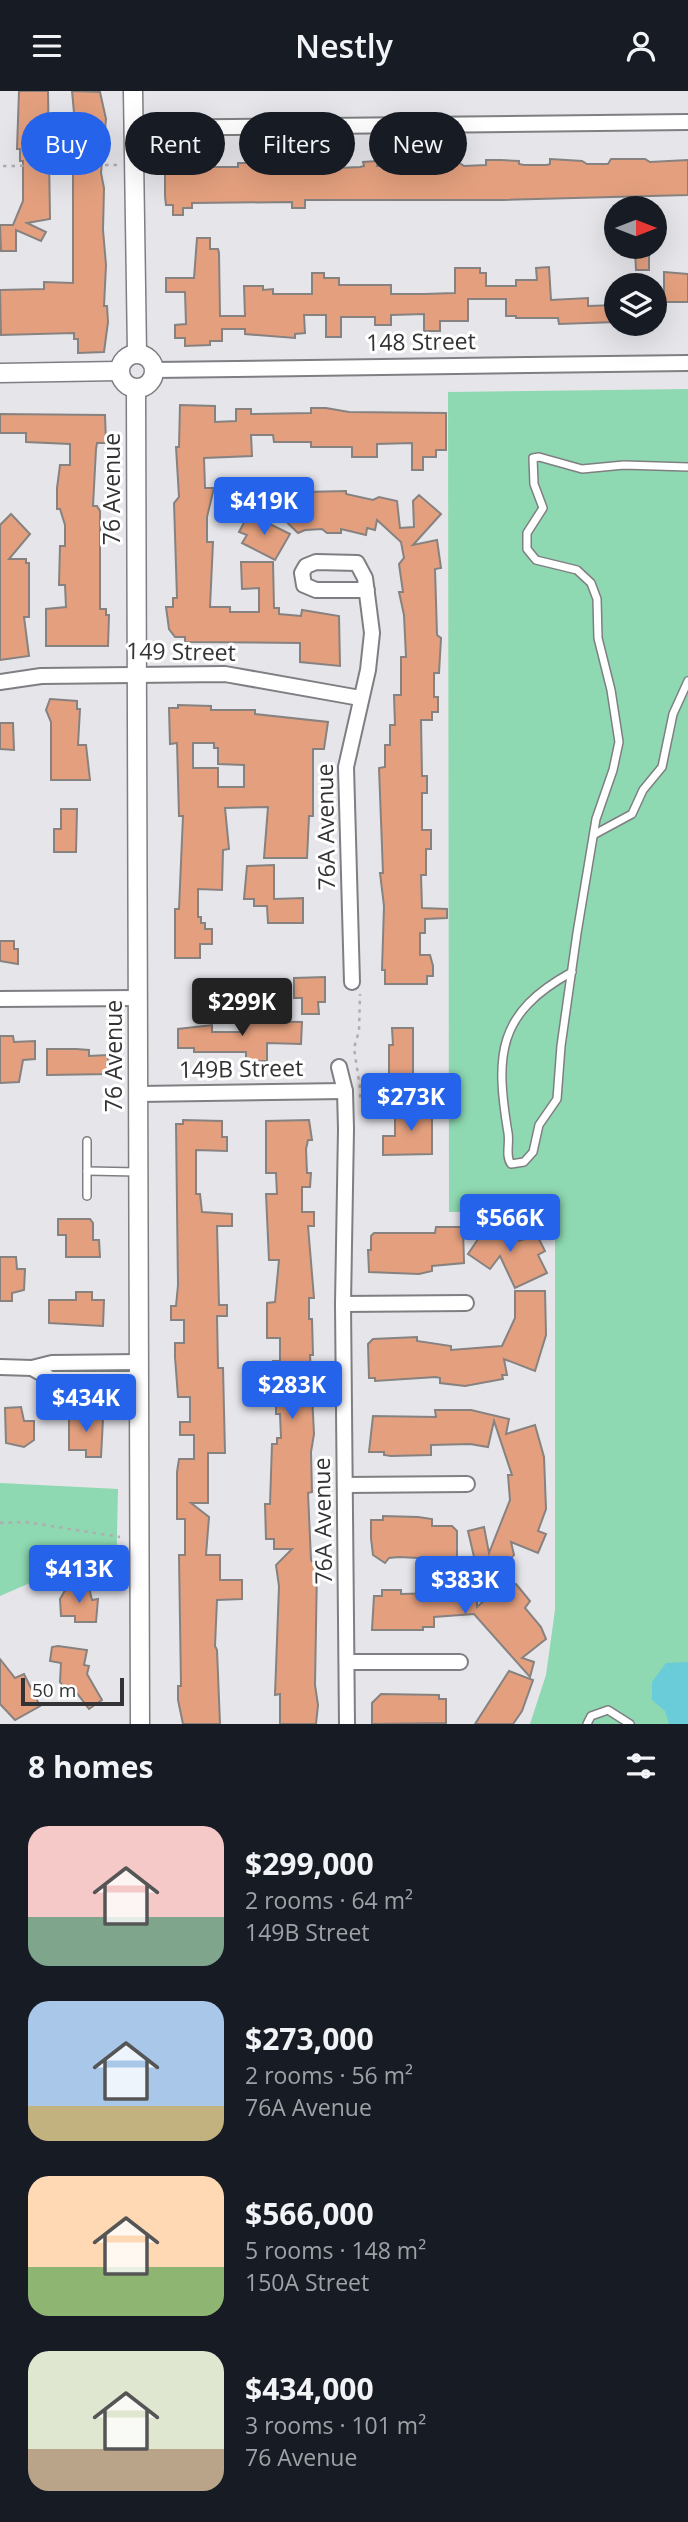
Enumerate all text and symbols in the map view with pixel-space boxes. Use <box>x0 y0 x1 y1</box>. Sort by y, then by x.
text: Nestly <box>295 24 393 67</box>
icon: menu <box>28 27 66 65</box>
icon: person <box>622 27 660 65</box>
chip: Buy <box>21 112 111 175</box>
chip: Rent <box>125 112 225 175</box>
chip: Filters <box>239 112 355 175</box>
chip: New <box>369 112 467 175</box>
north arrow <box>604 196 667 259</box>
map controls <box>604 196 667 336</box>
button: layers <box>604 273 667 336</box>
street label: 148 Street <box>366 324 476 358</box>
street label: 76 Avenue <box>95 433 127 545</box>
pin: $419K <box>215 477 313 537</box>
text: $419K <box>230 484 298 516</box>
street label: 149 Street <box>126 634 236 668</box>
street label: 76A Avenue <box>308 763 342 891</box>
pin: $299K <box>193 979 291 1038</box>
text: $299K <box>208 985 276 1017</box>
street label: 76 Avenue <box>97 1000 129 1112</box>
street label: 149B Street <box>178 1051 304 1085</box>
pin: $273K <box>362 1073 460 1133</box>
text: $273K <box>377 1080 445 1112</box>
pin: $566K <box>461 1195 559 1254</box>
text: $566K <box>476 1201 544 1233</box>
pin: $283K <box>243 1361 341 1421</box>
text: $283K <box>258 1368 326 1400</box>
pin: $434K <box>37 1375 135 1434</box>
text: $434K <box>52 1381 120 1413</box>
street label: 76A Avenue <box>305 1457 339 1585</box>
pin: $413K <box>30 1545 128 1605</box>
text: $413K <box>45 1552 113 1584</box>
pin: $383K <box>416 1557 514 1616</box>
text: $383K <box>431 1563 499 1595</box>
scale bar <box>21 1675 124 1707</box>
text: 50 m <box>32 1677 76 1703</box>
text: 8 homes <box>28 1746 153 1787</box>
icon: filters <box>622 1747 660 1785</box>
text: $299,000 <box>245 1843 374 1884</box>
icon: home <box>84 1854 168 1938</box>
text: 2 rooms · 64 m² <box>245 1884 413 1916</box>
text: 149B Street <box>245 1916 370 1948</box>
text: $273,000 <box>245 2018 374 2059</box>
icon: home <box>84 2029 168 2113</box>
text: 2 rooms · 56 m² <box>245 2059 413 2091</box>
text: 76A Avenue <box>245 2091 372 2123</box>
text: $566,000 <box>245 2193 374 2234</box>
icon: home <box>84 2204 168 2288</box>
text: 5 rooms · 148 m² <box>245 2234 426 2266</box>
text: 150A Street <box>245 2266 369 2298</box>
text: $434,000 <box>245 2368 374 2409</box>
icon: home <box>84 2379 168 2463</box>
text: 3 rooms · 101 m² <box>245 2409 426 2441</box>
text: 76 Avenue <box>245 2441 357 2473</box>

